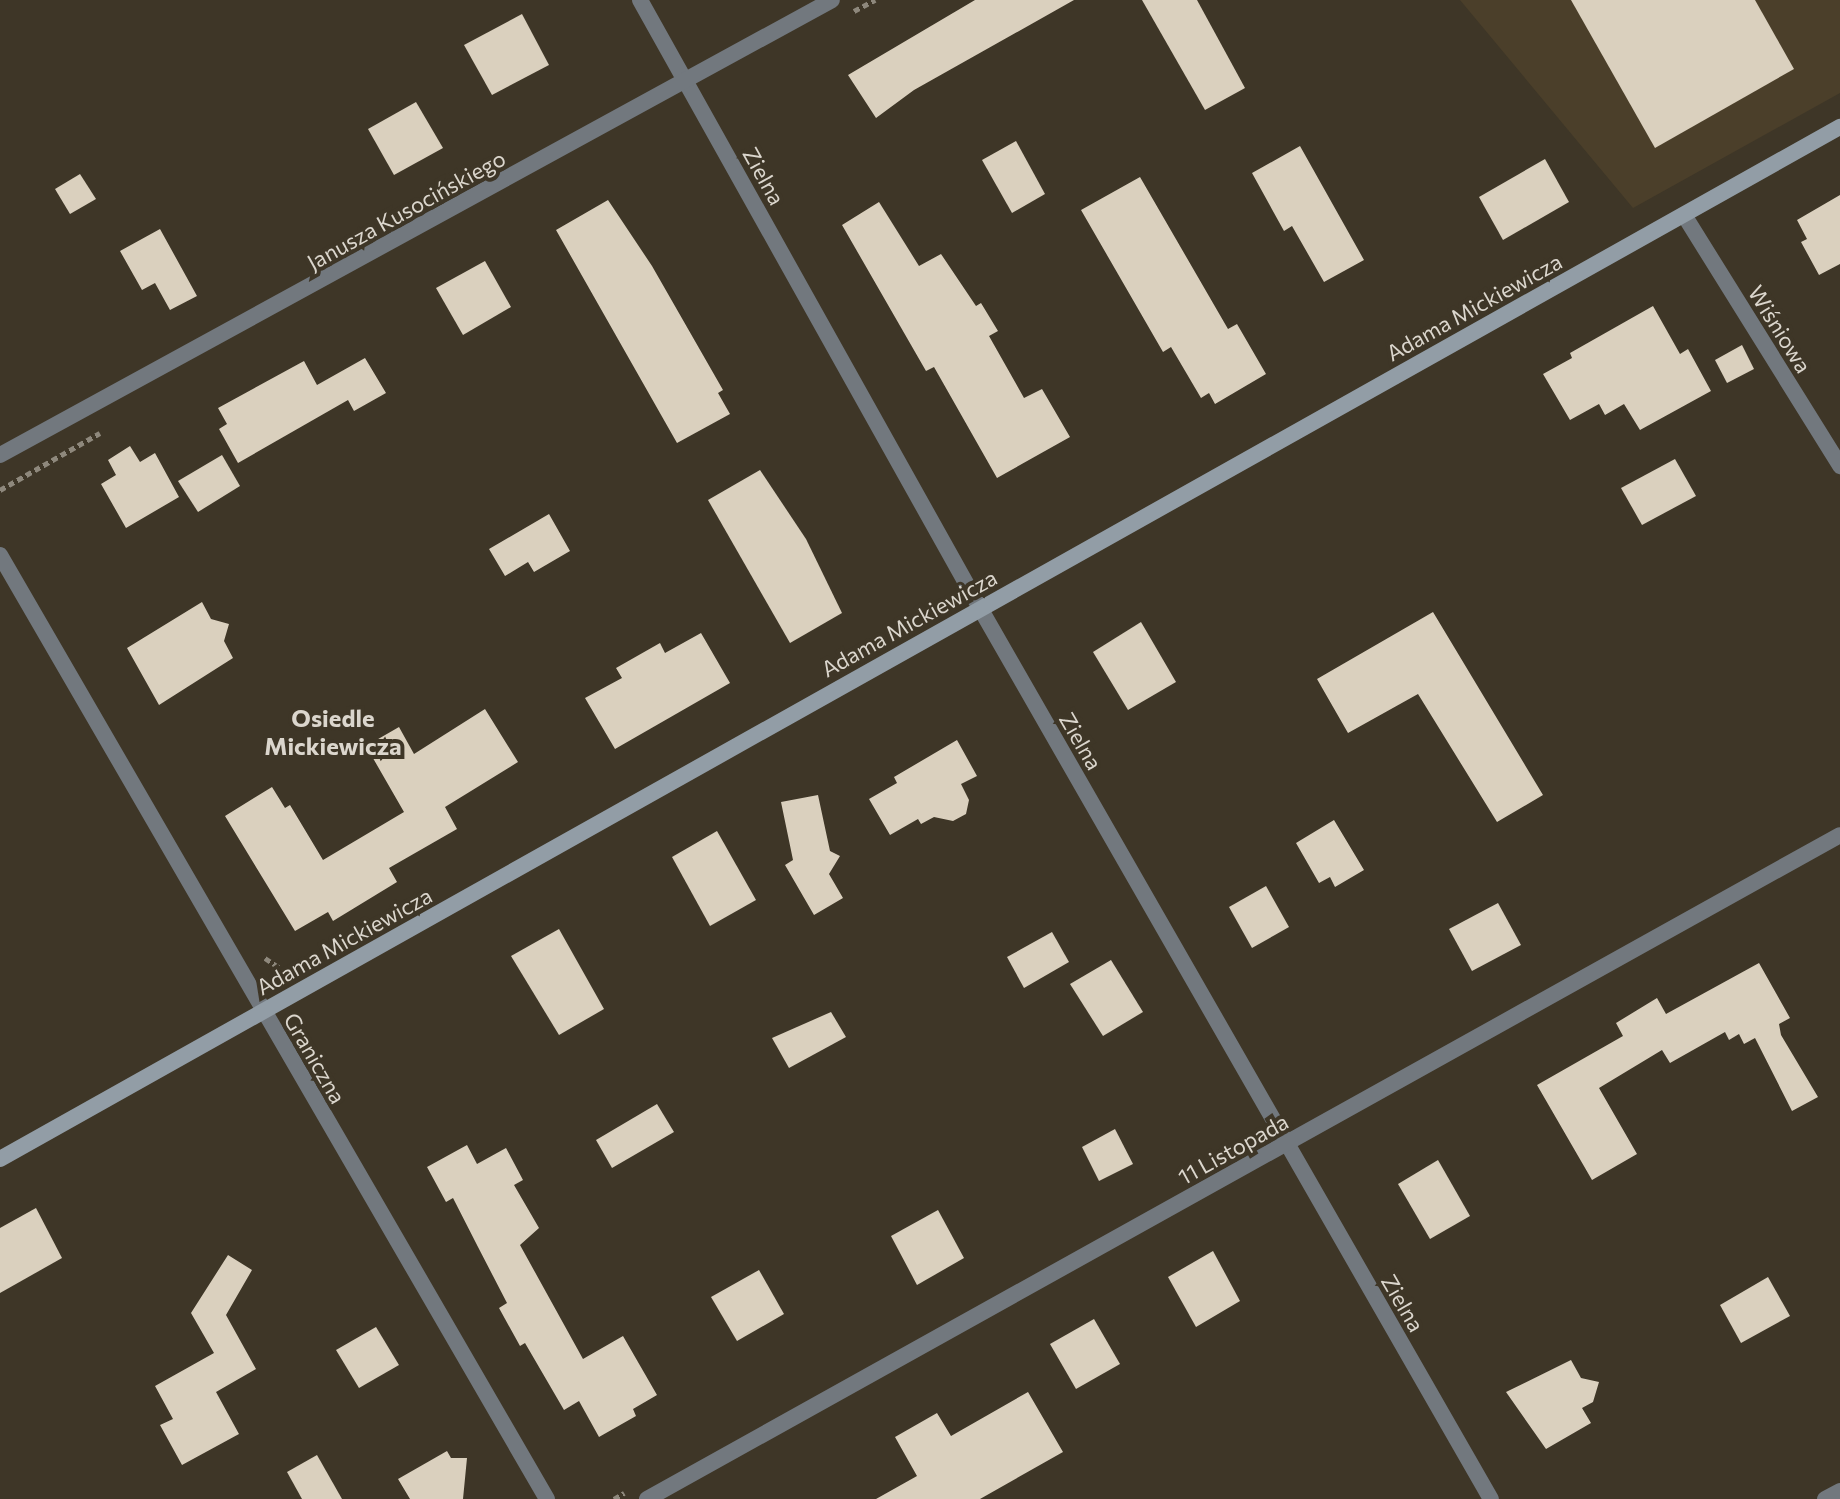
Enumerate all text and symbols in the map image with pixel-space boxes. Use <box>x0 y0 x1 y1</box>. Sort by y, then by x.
street label: Zielna <box>737 143 791 209</box>
street label: Janusza Kusocińskiego <box>302 145 510 275</box>
street label: Adama Mickiewicza <box>1381 248 1567 366</box>
street label: Wiśniowa <box>1743 280 1817 378</box>
street label: Adama Mickiewicza <box>816 564 1002 682</box>
district label: Osiedle Mickiewicza <box>264 704 402 760</box>
street label: Zielna <box>1054 708 1108 774</box>
street label: Adama Mickiewicza <box>251 882 437 1000</box>
street label: Graniczna <box>278 1008 352 1108</box>
street label: 11 Listopada <box>1173 1108 1293 1190</box>
street label: Zielna <box>1376 1270 1430 1336</box>

